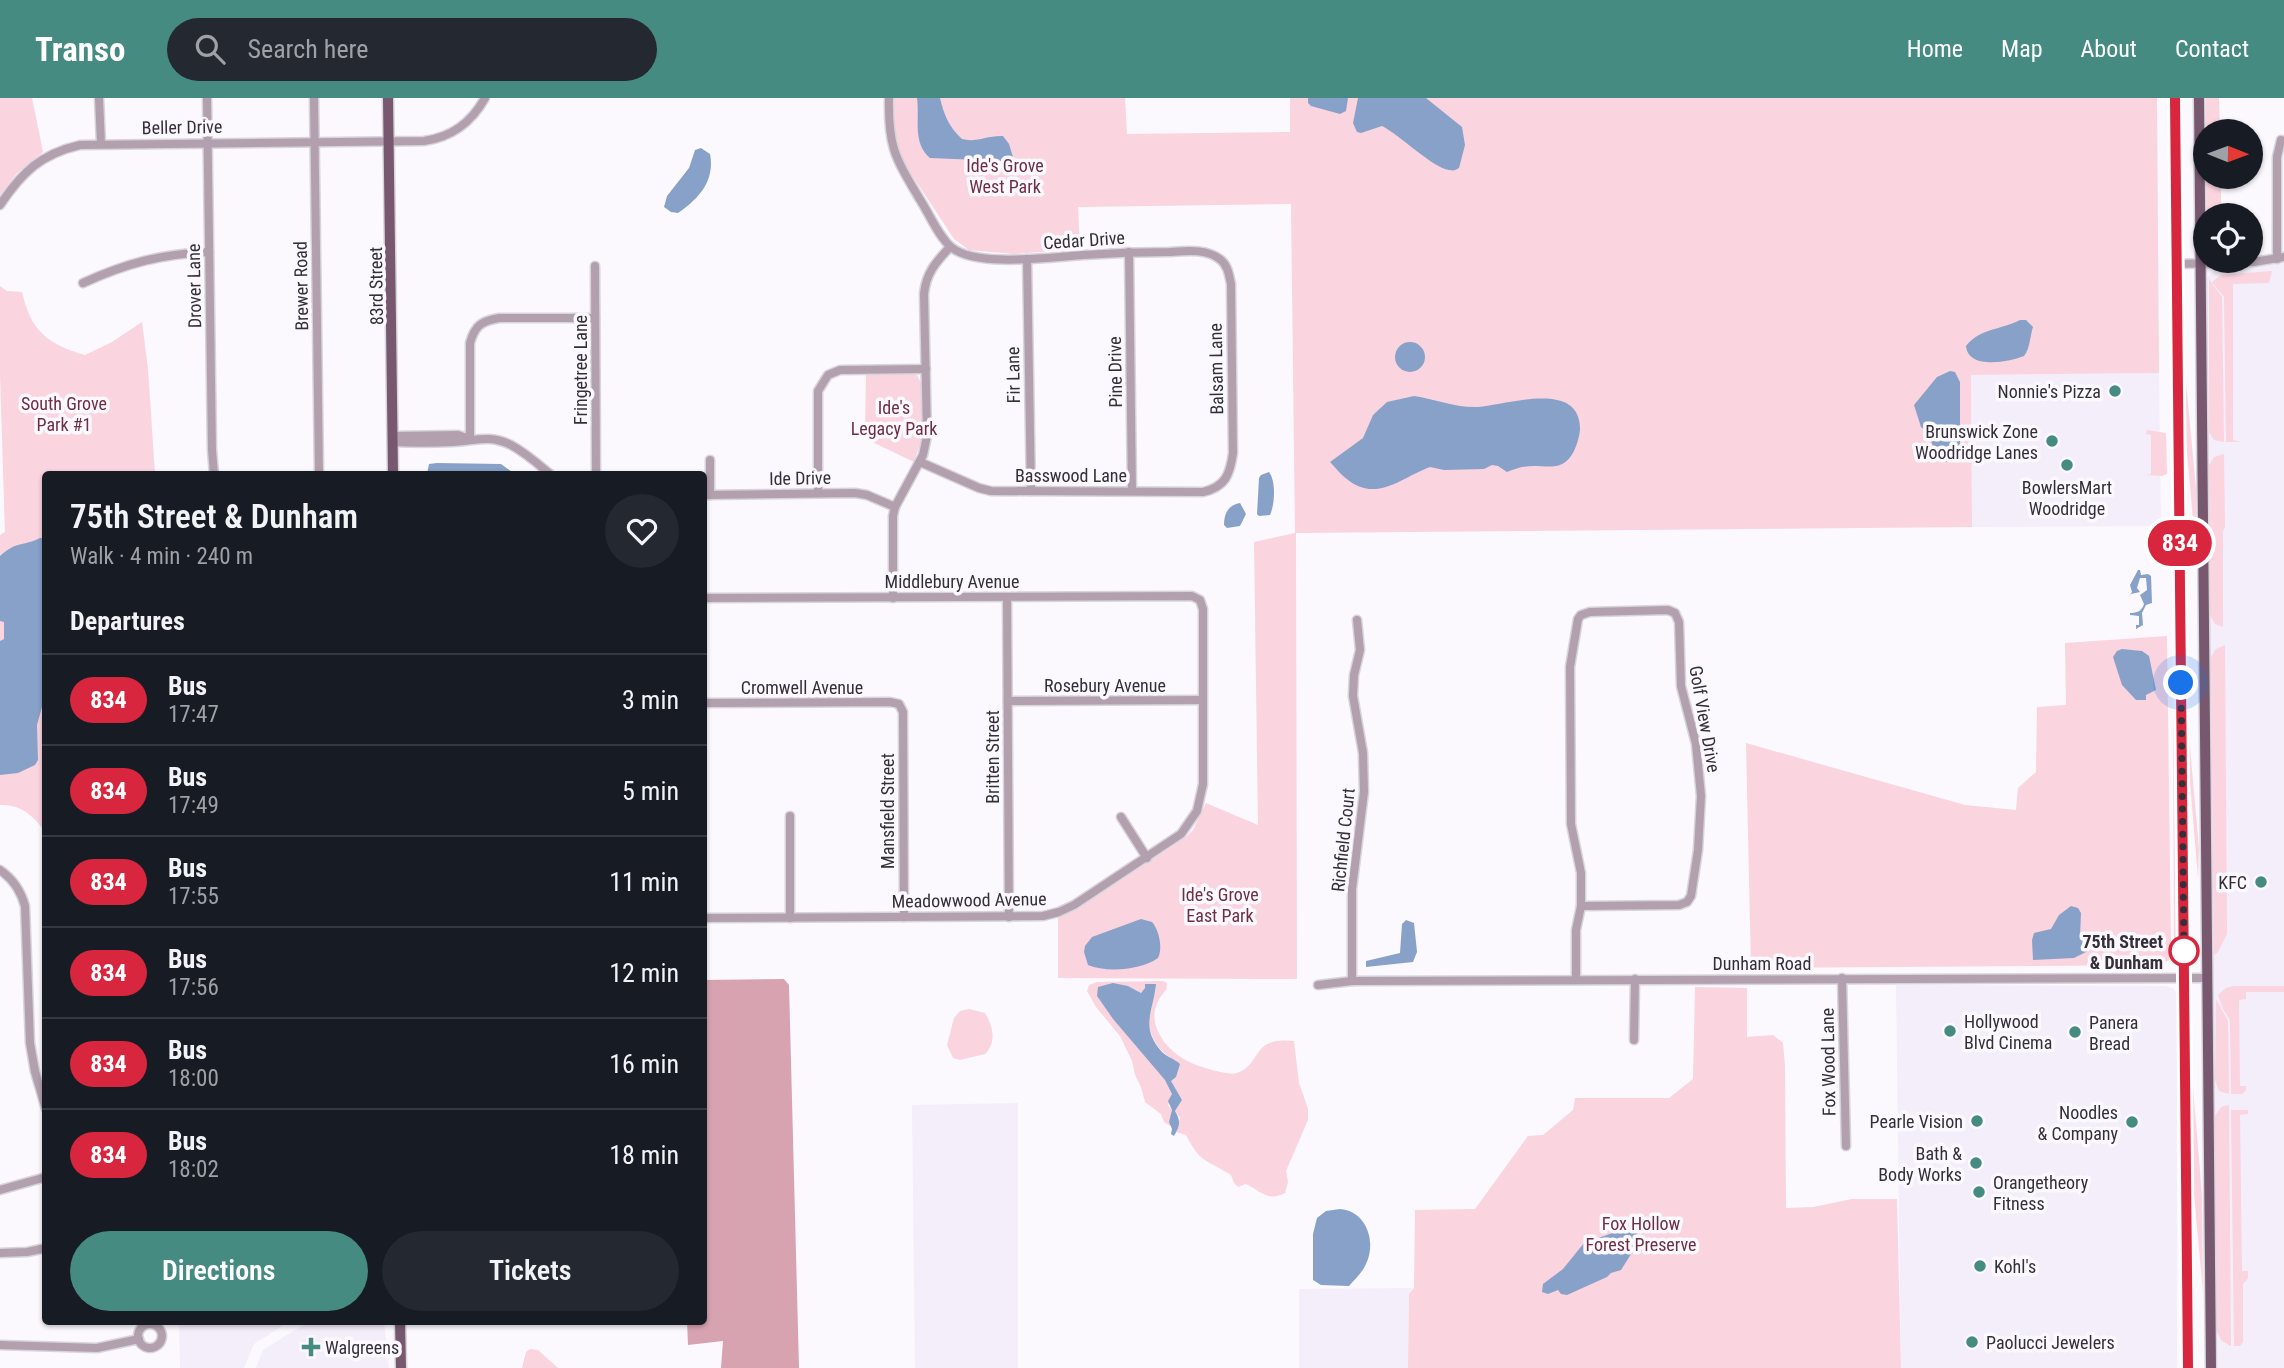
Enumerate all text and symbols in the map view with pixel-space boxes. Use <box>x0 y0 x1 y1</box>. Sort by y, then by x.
search box <box>167 18 657 81</box>
text: Transo <box>35 30 125 69</box>
icon: search <box>191 30 229 68</box>
text: Search here <box>247 34 368 64</box>
text: Home <box>1907 35 1963 63</box>
text: Map <box>2001 35 2043 63</box>
text: About <box>2081 35 2137 63</box>
text: Contact <box>2175 35 2249 63</box>
street label: Beller Drive <box>142 116 222 138</box>
north arrow <box>2193 119 2263 189</box>
map controls <box>2193 119 2263 273</box>
park label: Ide's Grove West Park <box>966 155 1044 197</box>
button: locate <box>2193 203 2263 273</box>
street label: Cedar Drive <box>1042 227 1126 253</box>
street label: Brewer Road <box>290 241 312 331</box>
street label: Drover Lane <box>183 244 205 328</box>
street label: 83rd Street <box>365 247 387 325</box>
street label: Fringetree Lane <box>570 315 591 425</box>
street label: Balsam Lane <box>1205 323 1227 415</box>
street label: Pine Drive <box>1104 336 1126 408</box>
street label: Fir Lane <box>1002 346 1024 404</box>
place label: Nonnie's Pizza <box>1998 381 2101 402</box>
marker: Nonnie's Pizza <box>2107 383 2123 399</box>
park label: South Grove Park #1 <box>21 393 107 435</box>
park label: Ide's Legacy Park <box>851 397 937 439</box>
place label: Brunswick Zone Woodridge Lanes <box>1915 421 2038 463</box>
marker: Brunswick Zone Woodridge Lanes <box>2044 433 2060 449</box>
marker: BowlersMart Woodridge <box>2059 457 2075 473</box>
street label: Basswood Lane <box>1015 465 1127 486</box>
street label: Ide Drive <box>769 467 831 489</box>
place label: BowlersMart Woodridge <box>2022 477 2112 519</box>
button: heart <box>605 494 679 568</box>
text: 75th Street & Dunham <box>70 497 358 536</box>
line badge: 834 <box>2140 520 2220 566</box>
text: 834 <box>2162 529 2198 557</box>
text: Walk · 4 min · 240 m <box>70 543 253 570</box>
street label: Middlebury Avenue <box>885 571 1019 592</box>
text: Departures <box>70 606 185 636</box>
street label: Golf View Drive <box>1685 664 1725 774</box>
your location <box>2163 665 2198 700</box>
text: Bus <box>168 671 207 701</box>
street label: Rosebury Avenue <box>1044 675 1166 696</box>
street label: Cromwell Avenue <box>741 677 863 698</box>
text: 3 min <box>622 685 679 715</box>
text: 834 <box>90 686 127 714</box>
text: 17:47 <box>168 701 219 728</box>
street label: Britten Street <box>982 710 1003 804</box>
street label: Mansfield Street <box>877 753 898 869</box>
text: Bus <box>168 762 207 792</box>
text: 5 min <box>622 776 679 806</box>
text: 834 <box>90 777 127 805</box>
street label: Richfield Court <box>1327 787 1359 893</box>
text: 17:49 <box>168 792 219 819</box>
text: Bus <box>168 853 207 883</box>
text: 11 min <box>609 867 679 897</box>
text: 834 <box>90 868 127 896</box>
place label: KFC <box>2218 872 2247 893</box>
marker: KFC <box>2253 874 2269 890</box>
text: 17:55 <box>168 883 219 910</box>
park label: Ide's Grove East Park <box>1181 884 1259 926</box>
street label: Meadowwood Avenue <box>891 888 1047 912</box>
place label: 75th Street & Dunham <box>2083 931 2163 973</box>
marker: 75th Street & Dunham <box>2169 936 2199 966</box>
text: Bus <box>168 944 207 974</box>
street label: Dunham Road <box>1713 953 1811 974</box>
text: 12 min <box>609 958 679 988</box>
text: 834 <box>90 959 127 987</box>
text: 17:56 <box>168 974 219 1001</box>
street label: Fox Wood Lane <box>1817 1008 1839 1116</box>
place label: Hollywood Blvd Cinema <box>1964 1011 2052 1053</box>
place label: Panera Bread <box>2089 1012 2138 1054</box>
marker: Hollywood Blvd Cinema <box>1942 1023 1958 1039</box>
marker: Panera Bread <box>2067 1024 2083 1040</box>
text: Bus <box>168 1035 207 1065</box>
text: 16 min <box>609 1049 679 1079</box>
text: 834 <box>90 1050 127 1078</box>
text: 18:00 <box>168 1065 219 1092</box>
place label: Noodles & Company <box>2038 1102 2118 1144</box>
place label: Pearle Vision <box>1870 1111 1963 1132</box>
marker: Pearle Vision <box>1969 1113 1985 1129</box>
marker: Noodles & Company <box>2124 1114 2140 1130</box>
text: Bus <box>168 1126 207 1156</box>
text: 18 min <box>609 1140 679 1170</box>
text: 834 <box>90 1141 127 1169</box>
place label: Bath & Body Works <box>1878 1143 1962 1185</box>
marker: Bath & Body Works <box>1968 1155 1984 1171</box>
text: 18:02 <box>168 1156 219 1183</box>
place label: Orangetheory Fitness <box>1993 1172 2089 1214</box>
marker: Orangetheory Fitness <box>1971 1184 1987 1200</box>
park label: Fox Hollow Forest Preserve <box>1586 1213 1696 1255</box>
button: Directions <box>70 1231 368 1311</box>
button: Tickets <box>382 1231 679 1311</box>
place label: Kohl's <box>1994 1256 2036 1277</box>
marker: Kohl's <box>1972 1258 1988 1274</box>
place label: Paolucci Jewelers <box>1986 1332 2115 1353</box>
marker: Paolucci Jewelers <box>1964 1334 1980 1350</box>
place label: Walgreens <box>325 1337 399 1358</box>
marker: Walgreens <box>303 1339 319 1355</box>

